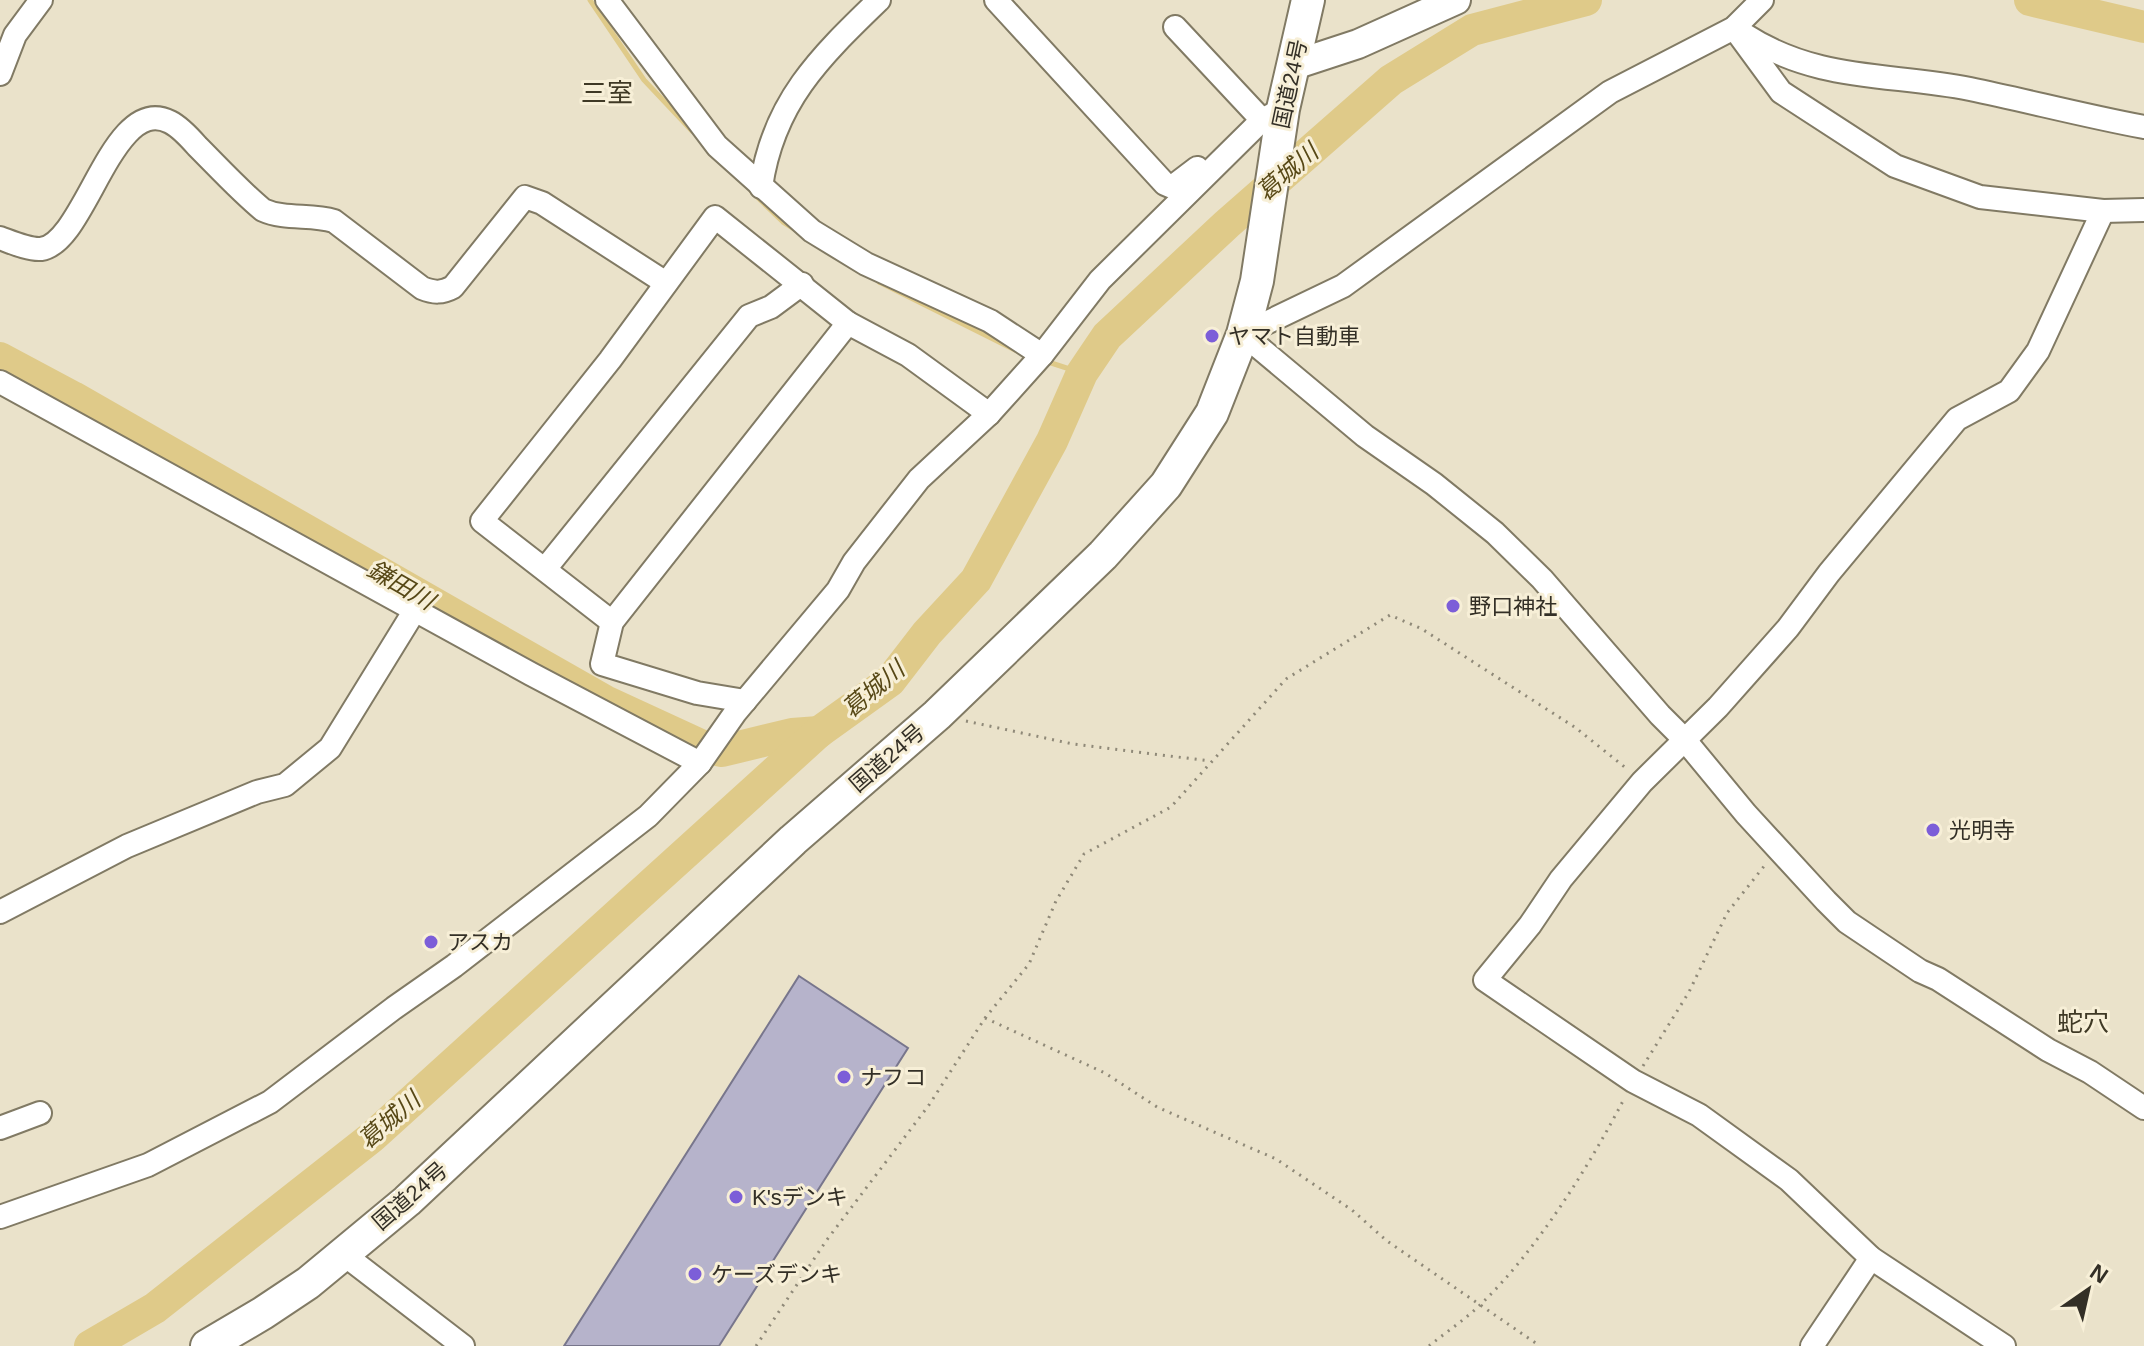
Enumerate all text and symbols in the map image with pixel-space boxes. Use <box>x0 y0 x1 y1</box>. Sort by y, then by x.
street label: 国道24号 <box>1268 37 1312 131</box>
district label: 三室 <box>581 78 633 108</box>
water label: 葛城川 <box>1251 136 1325 206</box>
place label: ヤマト自動車 <box>1228 324 1360 349</box>
marker: ヤマト自動車 <box>1203 327 1221 345</box>
water label: 鎌田川 <box>363 555 442 616</box>
place label: 野口神社 <box>1469 594 1557 619</box>
marker: 野口神社 <box>1444 597 1462 615</box>
water label: 葛城川 <box>837 654 912 722</box>
street label: 国道24号 <box>845 719 929 797</box>
place label: 光明寺 <box>1949 818 2015 843</box>
marker: 光明寺 <box>1924 821 1942 839</box>
place label: アスカ <box>447 930 513 955</box>
marker: アスカ <box>422 933 440 951</box>
district label: 蛇穴 <box>2057 1007 2109 1037</box>
place label: ナフコ <box>860 1065 926 1090</box>
marker: ナフコ <box>835 1068 853 1086</box>
water label: 葛城川 <box>353 1084 427 1154</box>
street label: 国道24号 <box>368 1157 452 1235</box>
place label: K'sデンキ <box>752 1185 848 1210</box>
marker: K'sデンキ <box>727 1188 745 1206</box>
north arrow <box>2048 1250 2128 1330</box>
text: N <box>2085 1259 2112 1289</box>
place label: ケーズデンキ <box>711 1262 842 1287</box>
marker: ケーズデンキ <box>686 1265 704 1283</box>

